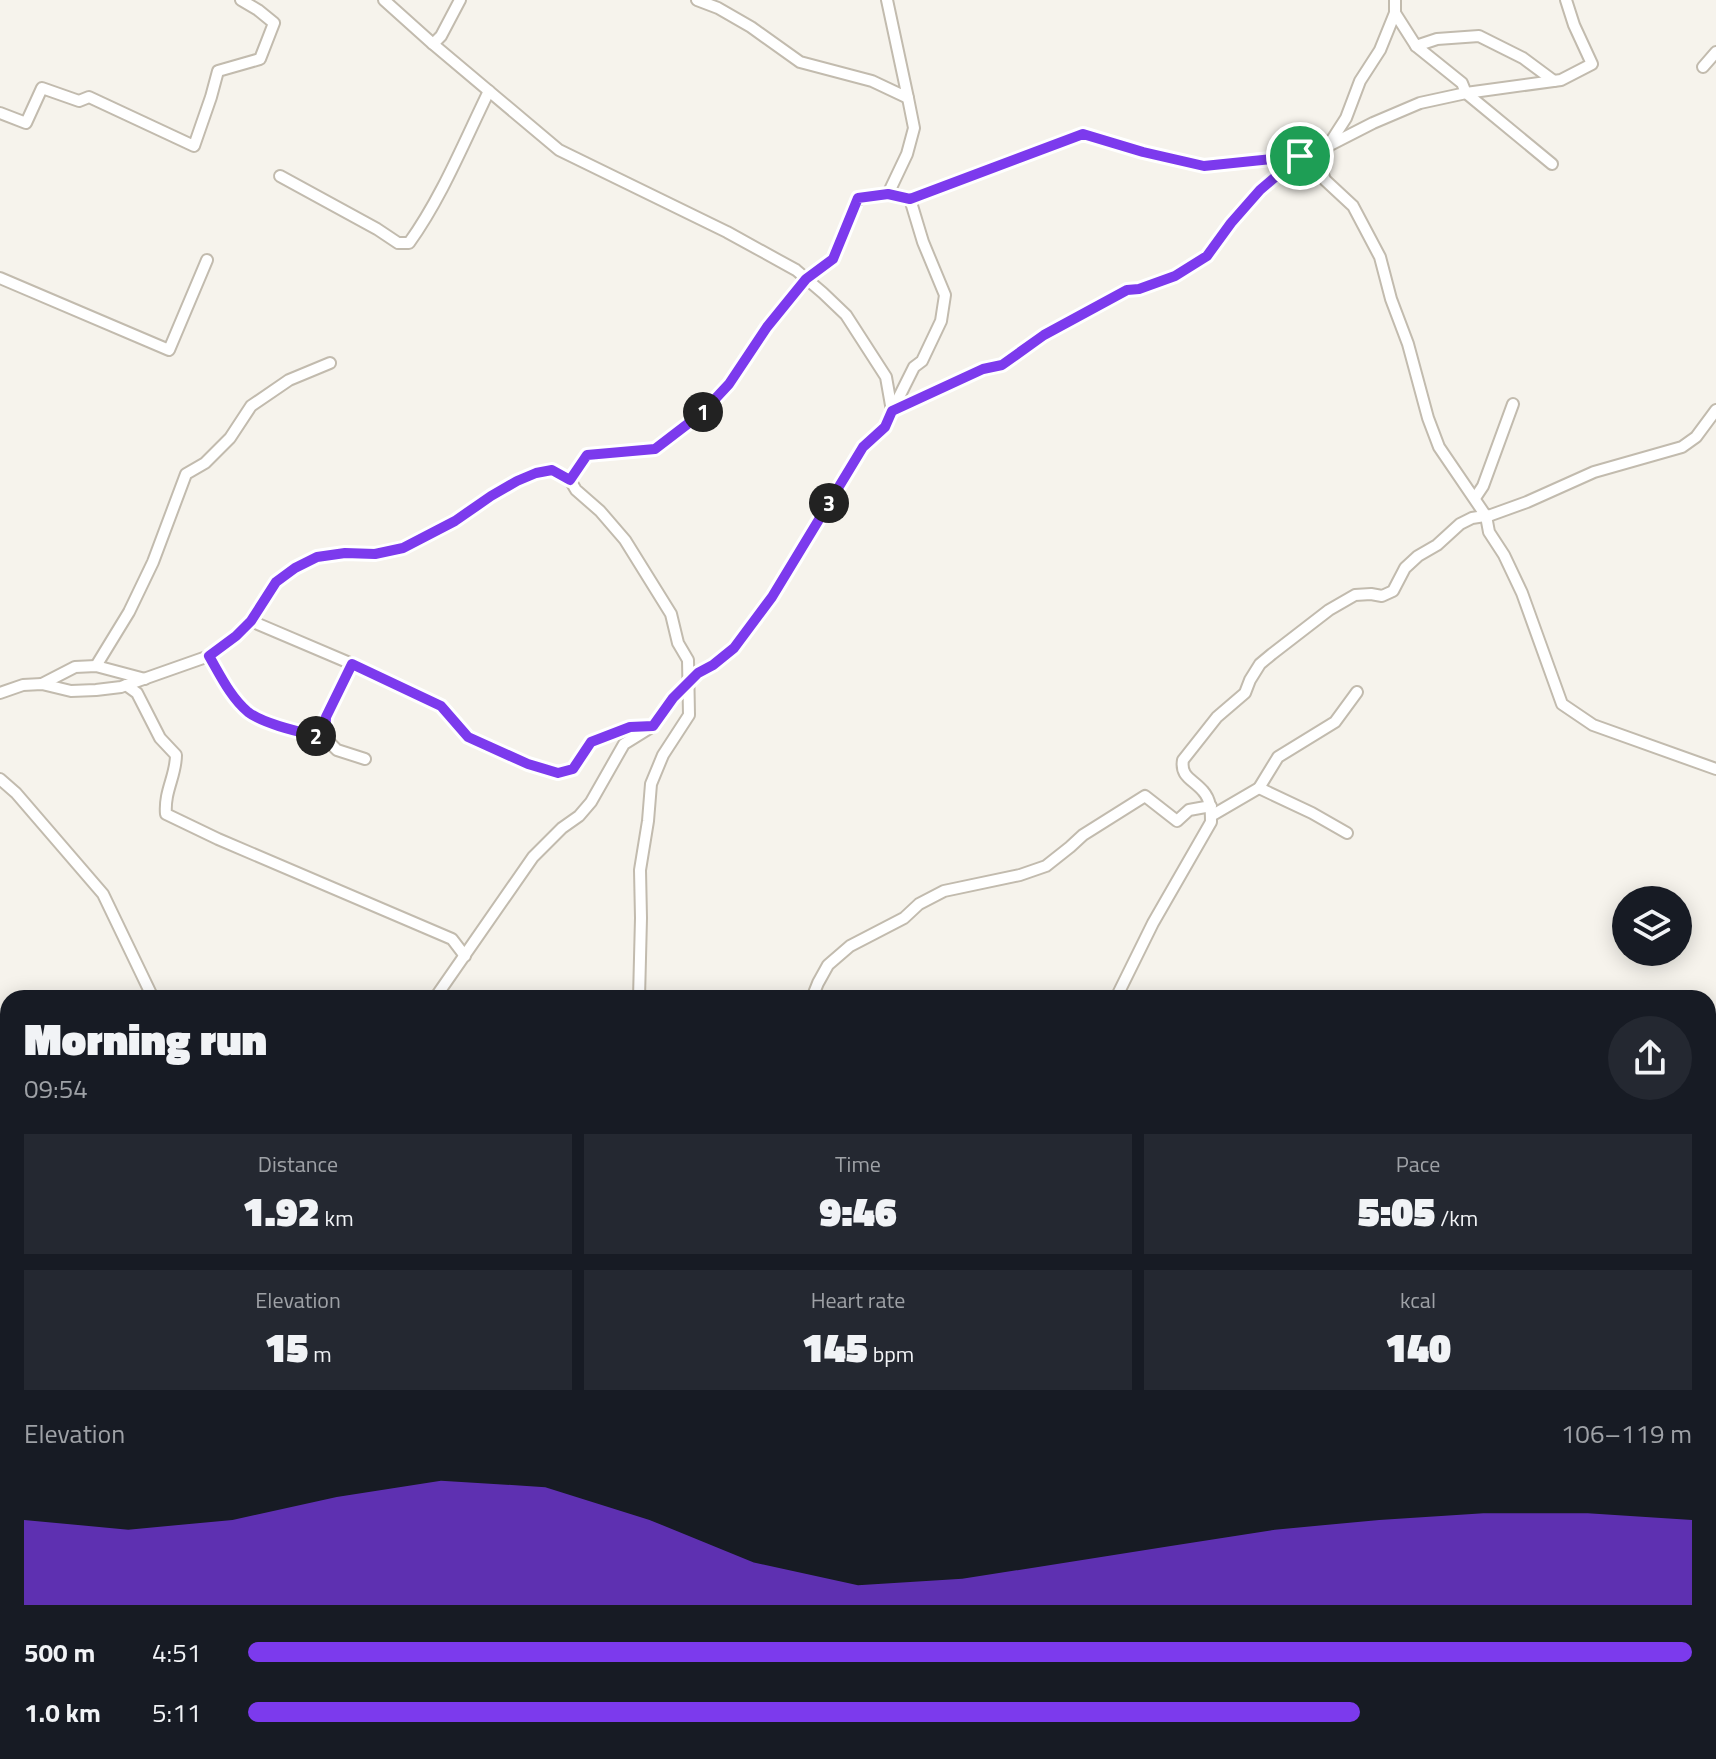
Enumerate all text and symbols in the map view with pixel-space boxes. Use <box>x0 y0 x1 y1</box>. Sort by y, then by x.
pin <box>1266 122 1334 190</box>
icon: arrive <box>1278 134 1322 178</box>
pin: 1 <box>683 392 723 432</box>
text: 1 <box>697 395 709 429</box>
pin: 3 <box>809 483 849 523</box>
text: 3 <box>823 486 835 520</box>
pin: 2 <box>296 716 336 756</box>
text: 2 <box>310 719 322 753</box>
map controls <box>1612 886 1692 966</box>
button: layers <box>1612 886 1692 966</box>
text: Morning run <box>24 1005 267 1072</box>
button: share <box>1608 1016 1692 1100</box>
text: 09:54 <box>24 1069 88 1108</box>
text: Distance <box>258 1147 338 1181</box>
text: Time <box>835 1147 881 1181</box>
text: Pace <box>1396 1147 1440 1181</box>
text: 1.92 <box>242 1181 320 1242</box>
text: 9:46 <box>819 1181 897 1242</box>
text: 5:05 <box>1358 1181 1435 1242</box>
text: km <box>320 1201 354 1235</box>
text: /km <box>1435 1201 1478 1235</box>
text: Elevation <box>255 1283 341 1317</box>
text: Heart rate <box>811 1283 905 1317</box>
text: kcal <box>1400 1283 1436 1317</box>
text: 15 <box>264 1317 308 1378</box>
text: 145 <box>802 1317 868 1378</box>
text: 140 <box>1385 1317 1451 1378</box>
text: m <box>308 1337 332 1371</box>
text: bpm <box>868 1337 914 1371</box>
text: Elevation <box>24 1414 125 1453</box>
text: 106–119 m <box>1561 1414 1692 1453</box>
text: 500 m <box>24 1633 95 1672</box>
text: 4:51 <box>152 1633 201 1672</box>
text: 1.0 km <box>24 1693 101 1732</box>
text: 5:11 <box>152 1693 201 1732</box>

